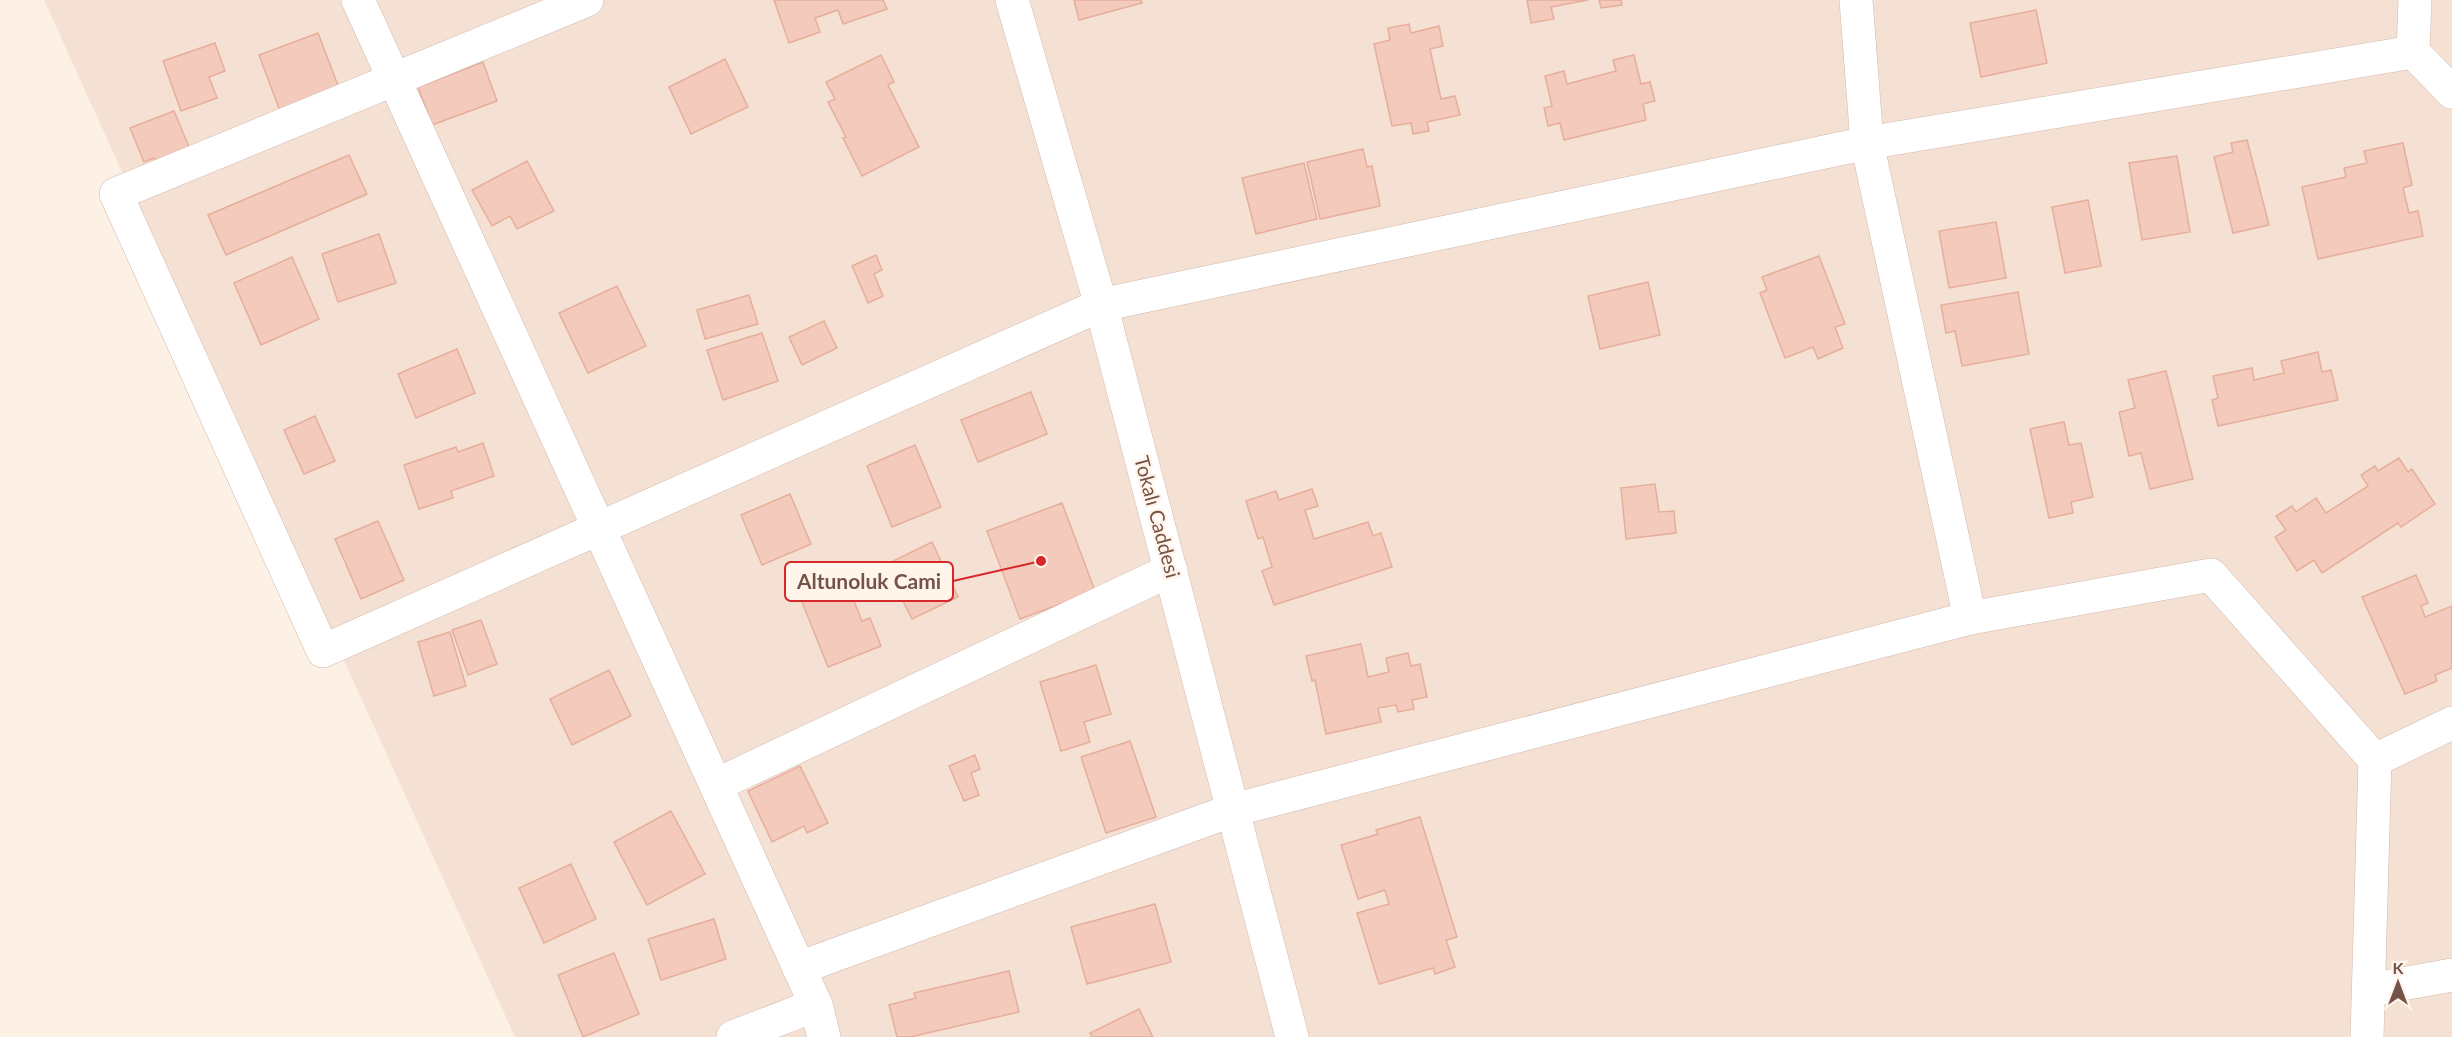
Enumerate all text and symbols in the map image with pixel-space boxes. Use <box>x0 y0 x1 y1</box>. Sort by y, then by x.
street label: Tokalı Caddesi <box>1130 453 1186 580</box>
callout: Altunoluk Cami <box>785 562 953 601</box>
text: Altunoluk Cami <box>796 568 941 593</box>
north arrow <box>2368 953 2428 1013</box>
text: K <box>2393 958 2405 977</box>

